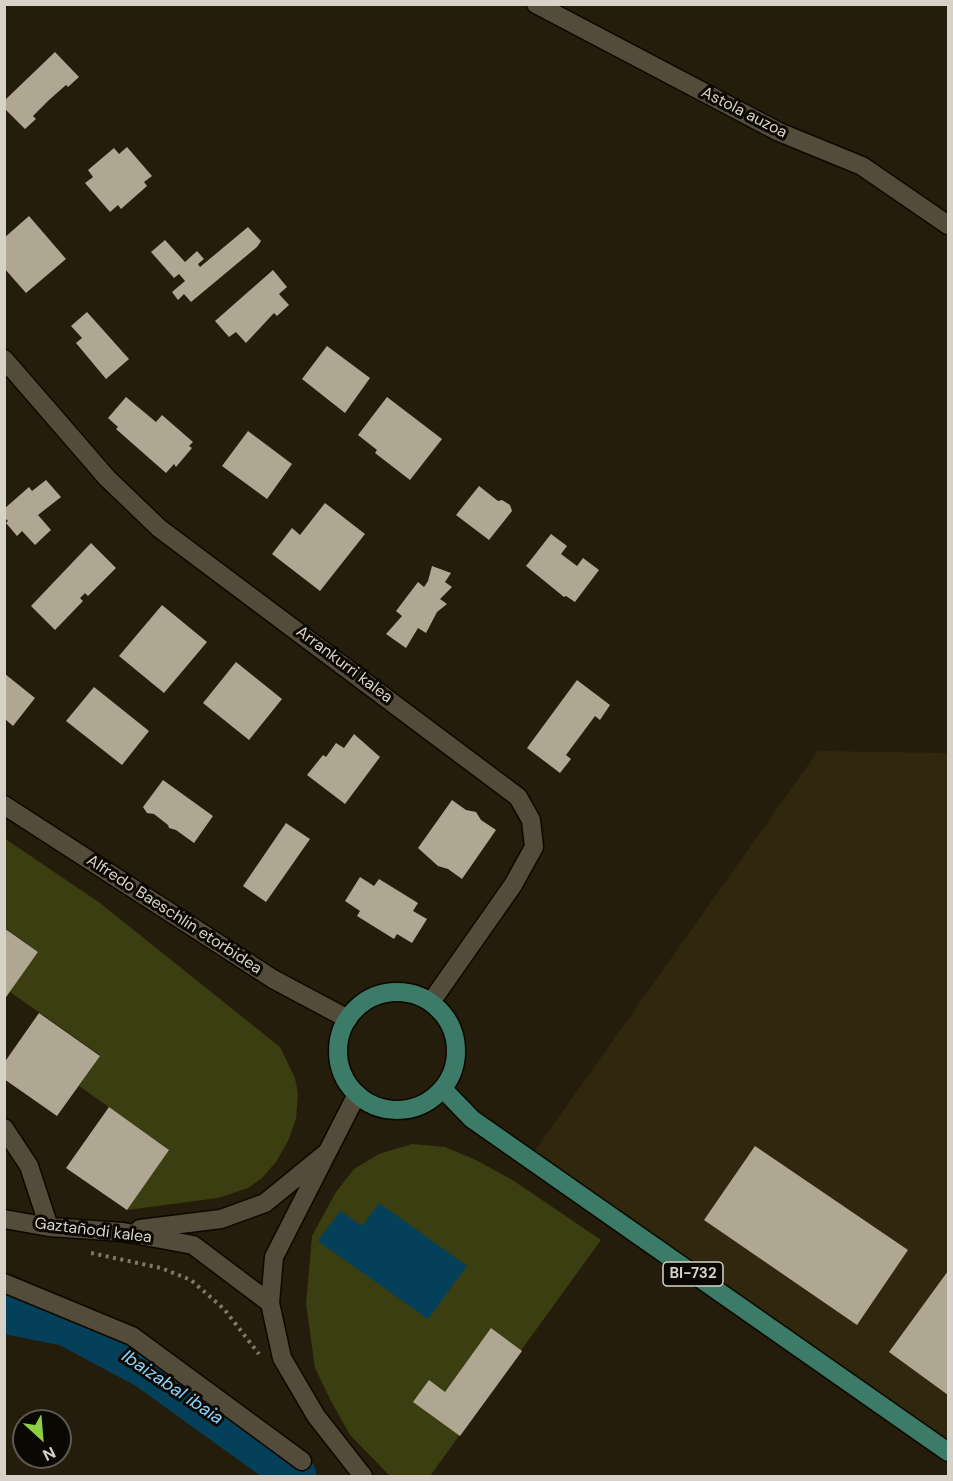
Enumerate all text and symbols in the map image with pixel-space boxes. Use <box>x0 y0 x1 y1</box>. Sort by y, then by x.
street label: Astola auzoa <box>698 83 790 143</box>
street label: Arrankurri kalea <box>292 623 396 707</box>
street label: Alfredo Baeschlin etorbidea <box>83 851 265 979</box>
street label: Gaztañodi kalea <box>33 1214 153 1248</box>
road number: BI-732 <box>663 1262 723 1286</box>
water label: Ibaizabal ibaia <box>117 1346 227 1430</box>
north arrow <box>12 1409 72 1469</box>
text: N <box>39 1442 59 1466</box>

